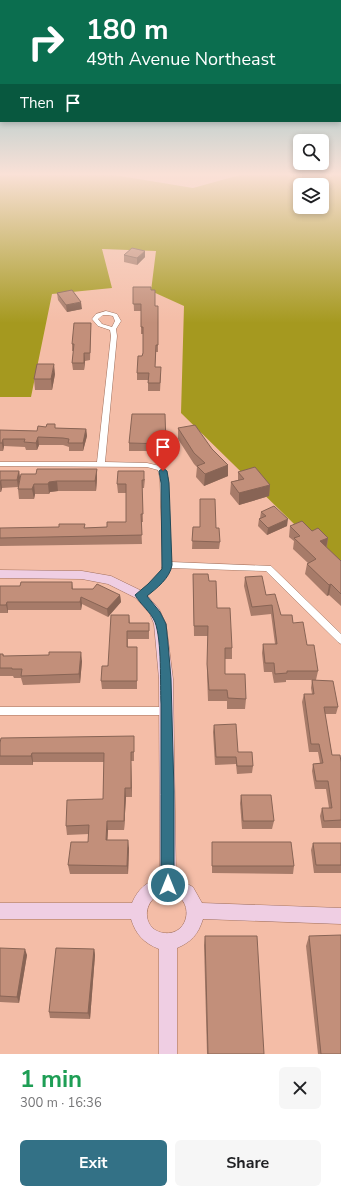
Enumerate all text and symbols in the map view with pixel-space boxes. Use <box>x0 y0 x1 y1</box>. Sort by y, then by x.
text: 180 m <box>86 11 169 49</box>
icon: right <box>20 16 72 68</box>
text: 49th Avenue Northeast <box>86 47 275 71</box>
icon: arrive <box>62 92 84 114</box>
text: Then <box>20 93 54 113</box>
map controls <box>293 134 329 214</box>
button: search <box>293 134 329 170</box>
button: layers <box>293 178 329 214</box>
pin <box>146 430 180 471</box>
icon: arrive <box>152 436 174 458</box>
position arrow <box>147 864 189 906</box>
text: 1 min <box>20 1063 82 1095</box>
button: close <box>279 1067 321 1109</box>
text: 300 m · 16:36 <box>20 1094 102 1112</box>
button: Exit <box>20 1140 167 1186</box>
button: Share <box>175 1140 321 1186</box>

